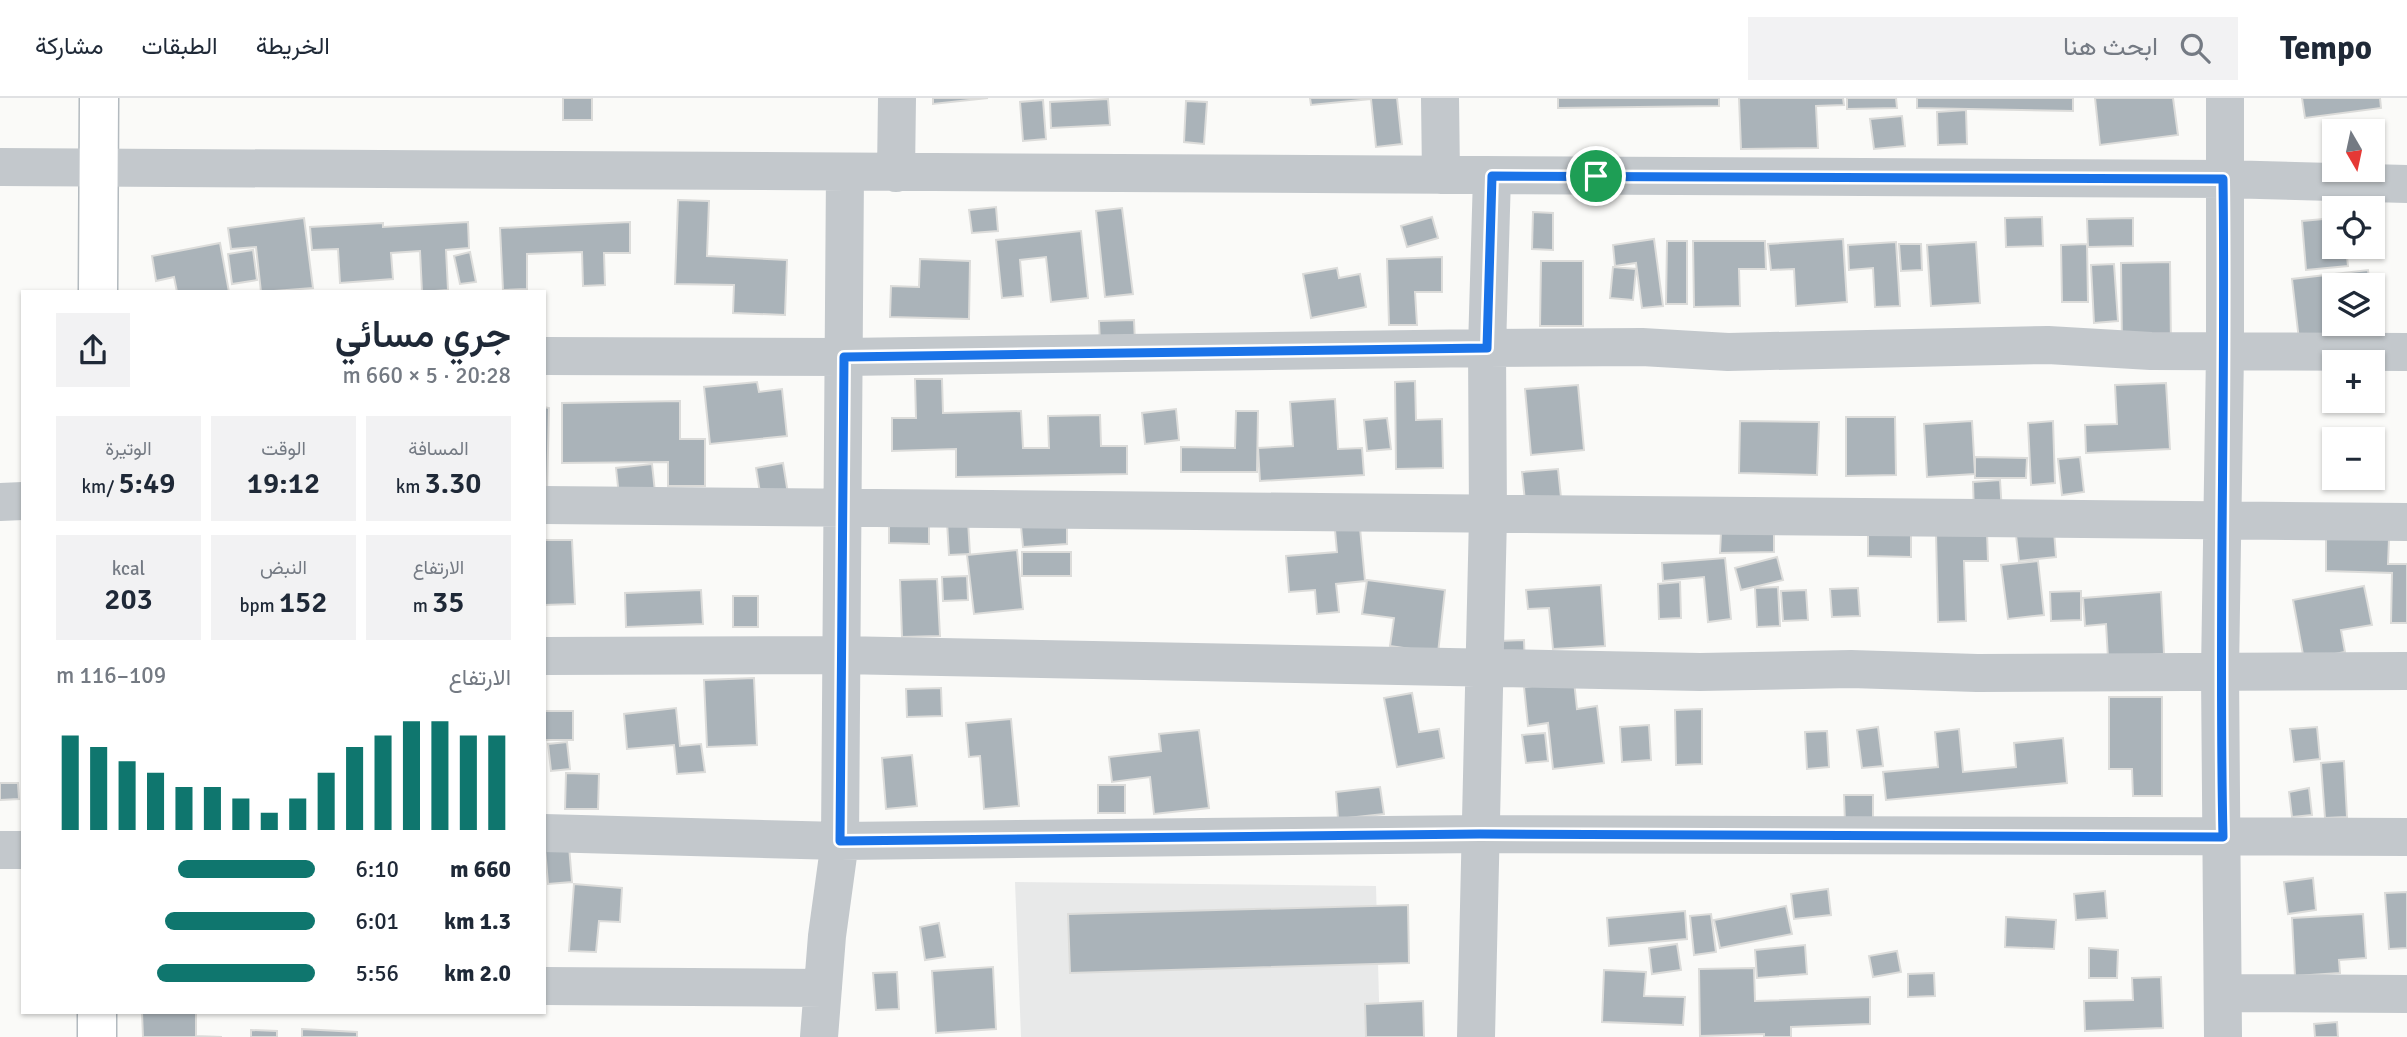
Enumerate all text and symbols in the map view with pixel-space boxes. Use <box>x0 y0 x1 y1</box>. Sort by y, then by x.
search box <box>1748 17 2238 80</box>
text: Tempo <box>2280 28 2372 69</box>
icon: search <box>2176 29 2214 67</box>
text: مشاركة <box>35 31 103 61</box>
text: الطبقات <box>141 31 218 61</box>
text: الخريطة <box>256 31 330 61</box>
text: ابحث هنا <box>2063 31 2158 63</box>
north arrow <box>2322 119 2385 182</box>
map controls <box>2322 119 2385 490</box>
pin <box>1566 146 1626 206</box>
icon: arrive <box>1577 157 1615 195</box>
button: locate <box>2322 196 2385 259</box>
button: layers <box>2322 273 2385 336</box>
text: جري مسائي <box>335 311 511 358</box>
button: share <box>56 313 130 387</box>
button: + <box>2322 350 2385 413</box>
text: 20:28 · 5 × 660 m <box>342 361 511 390</box>
button: − <box>2322 427 2385 490</box>
text: الوتيرة <box>105 437 152 461</box>
text: الوقت <box>261 437 306 461</box>
text: المسافة <box>408 437 469 461</box>
text: 5:49 <box>118 465 175 502</box>
text: 19:12 <box>247 465 320 502</box>
text: 3.30 <box>425 465 481 502</box>
text: /km <box>82 475 118 499</box>
text: km <box>396 475 425 499</box>
text: النبض <box>260 556 307 580</box>
text: الارتفاع <box>413 556 464 580</box>
text: kcal <box>112 557 145 581</box>
text: 203 <box>104 581 153 618</box>
text: 152 <box>279 584 328 621</box>
text: 35 <box>432 584 464 621</box>
text: bpm <box>239 594 279 618</box>
text: m <box>413 594 432 618</box>
text: 109–116 m <box>56 661 166 690</box>
text: الارتفاع <box>449 663 511 692</box>
text: 6:10 <box>356 855 399 884</box>
text: 660 m <box>450 855 511 884</box>
text: 6:01 <box>356 907 399 936</box>
text: 1.3 km <box>444 907 511 936</box>
text: 5:56 <box>356 959 399 988</box>
text: 2.0 km <box>444 959 511 988</box>

